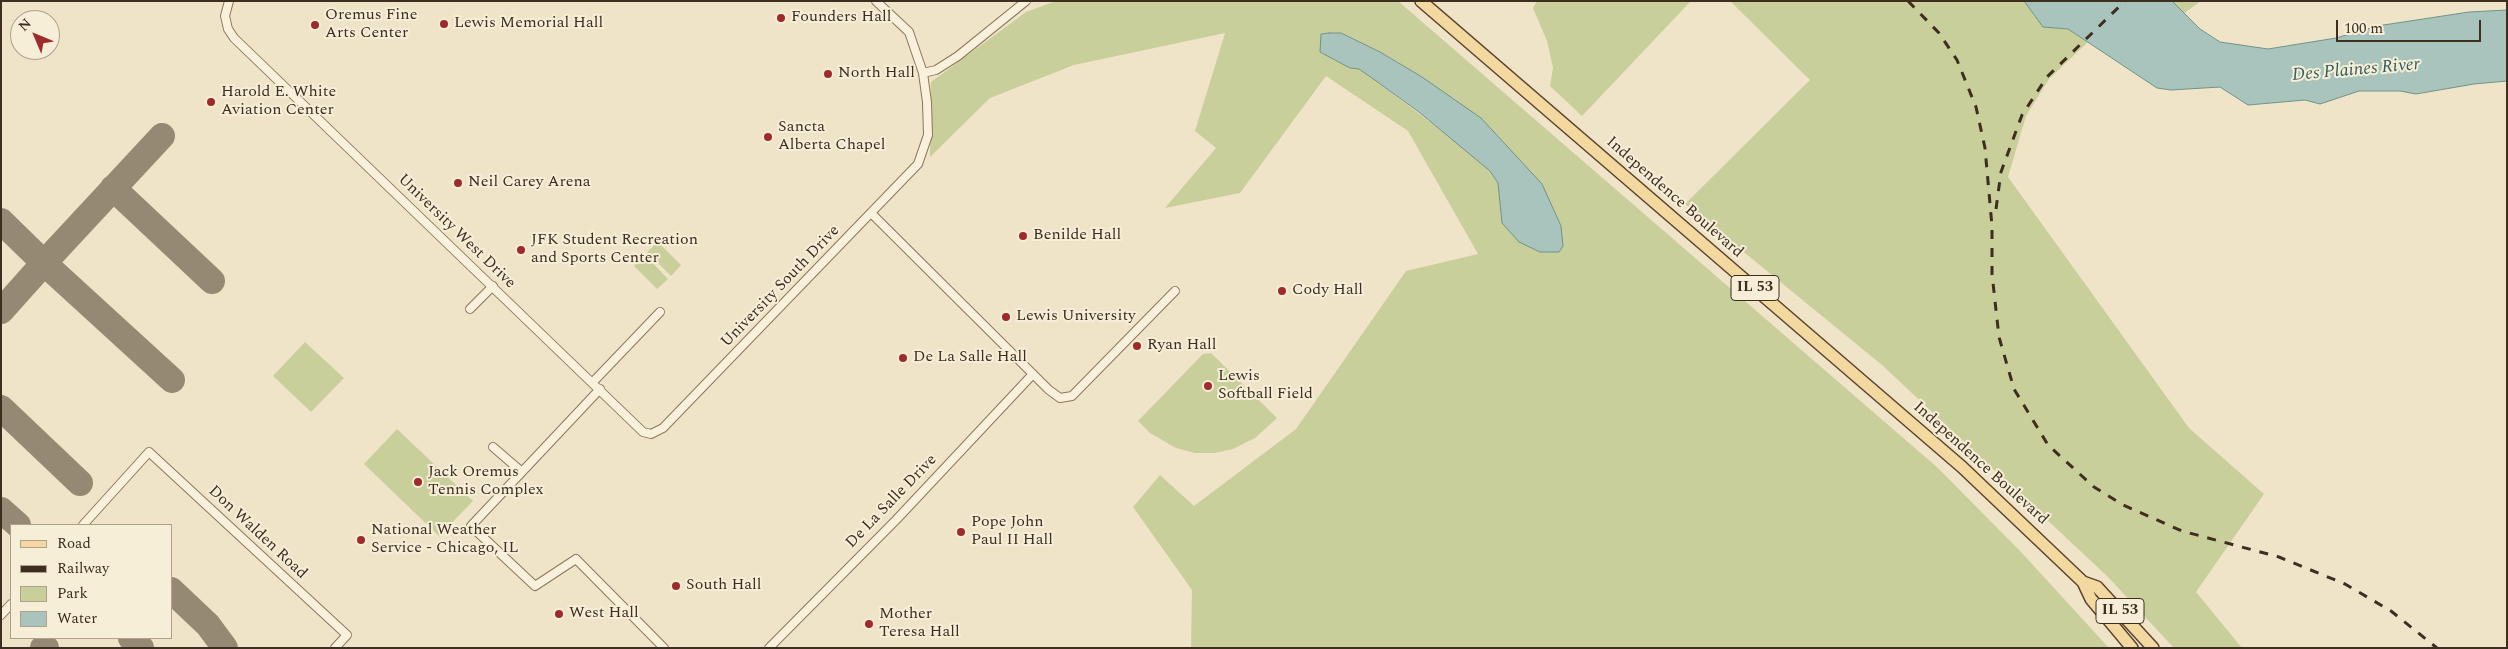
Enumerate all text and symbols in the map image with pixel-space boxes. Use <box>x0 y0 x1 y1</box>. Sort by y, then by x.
place label: Oremus Fine Arts Center <box>325 6 417 44</box>
place label: Founders Hall <box>791 8 891 28</box>
north arrow <box>10 10 60 60</box>
scale bar <box>2338 10 2483 42</box>
marker: Founders Hall <box>775 12 787 24</box>
text: N <box>13 13 36 36</box>
place label: Lewis Memorial Hall <box>454 14 603 34</box>
text: 100 m <box>2344 17 2383 40</box>
marker: Lewis Memorial Hall <box>438 18 450 30</box>
marker: Oremus Fine Arts Center <box>309 19 321 31</box>
water label: Des Plaines River <box>2291 55 2421 87</box>
place label: North Hall <box>838 64 915 84</box>
marker: North Hall <box>822 68 834 80</box>
place label: Harold E. White Aviation Center <box>221 83 336 121</box>
marker: Harold E. White Aviation Center <box>205 96 217 108</box>
place label: Sancta Alberta Chapel <box>778 118 885 156</box>
marker: Sancta Alberta Chapel <box>762 131 774 143</box>
street label: Independence Boulevard <box>1602 133 1746 263</box>
street label: University West Drive <box>393 171 519 293</box>
place label: Neil Carey Arena <box>468 173 591 193</box>
marker: Neil Carey Arena <box>452 177 464 189</box>
street label: University South Drive <box>718 222 844 352</box>
place label: Benilde Hall <box>1033 226 1121 246</box>
marker: Benilde Hall <box>1017 230 1029 242</box>
place label: JFK Student Recreation and Sports Center <box>531 231 698 269</box>
marker: JFK Student Recreation and Sports Center <box>515 244 527 256</box>
road number: IL 53 <box>1731 276 1779 300</box>
place label: Cody Hall <box>1292 281 1363 301</box>
marker: Cody Hall <box>1276 285 1288 297</box>
place label: Lewis University <box>1016 307 1136 327</box>
marker: Lewis University <box>1000 311 1012 323</box>
place label: Ryan Hall <box>1147 336 1217 356</box>
marker: Ryan Hall <box>1131 340 1143 352</box>
place label: De La Salle Hall <box>913 348 1027 368</box>
marker: De La Salle Hall <box>897 352 909 364</box>
place label: Lewis Softball Field <box>1218 367 1313 405</box>
marker: Lewis Softball Field <box>1202 380 1214 392</box>
street label: Independence Boulevard <box>1908 398 2052 530</box>
street label: De La Salle Drive <box>842 451 942 553</box>
place label: Jack Oremus Tennis Complex <box>428 463 544 501</box>
marker: Jack Oremus Tennis Complex <box>412 476 424 488</box>
street label: Don Walden Road <box>204 482 310 584</box>
place label: Pope John Paul II Hall <box>971 513 1053 551</box>
place label: National Weather Service - Chicago, IL <box>371 521 519 559</box>
legend <box>10 524 172 639</box>
marker: Pope John Paul II Hall <box>955 526 967 538</box>
text: Road <box>57 532 91 555</box>
marker: National Weather Service - Chicago, IL <box>355 534 367 546</box>
text: Railway <box>57 557 109 580</box>
place label: South Hall <box>686 576 762 596</box>
marker: South Hall <box>670 580 682 592</box>
text: Park <box>57 582 88 605</box>
road number: IL 53 <box>2096 598 2144 624</box>
place label: West Hall <box>569 604 639 624</box>
place label: Mother Teresa Hall <box>879 605 960 643</box>
text: Water <box>57 607 97 630</box>
marker: West Hall <box>553 608 565 620</box>
marker: Mother Teresa Hall <box>863 618 875 630</box>

